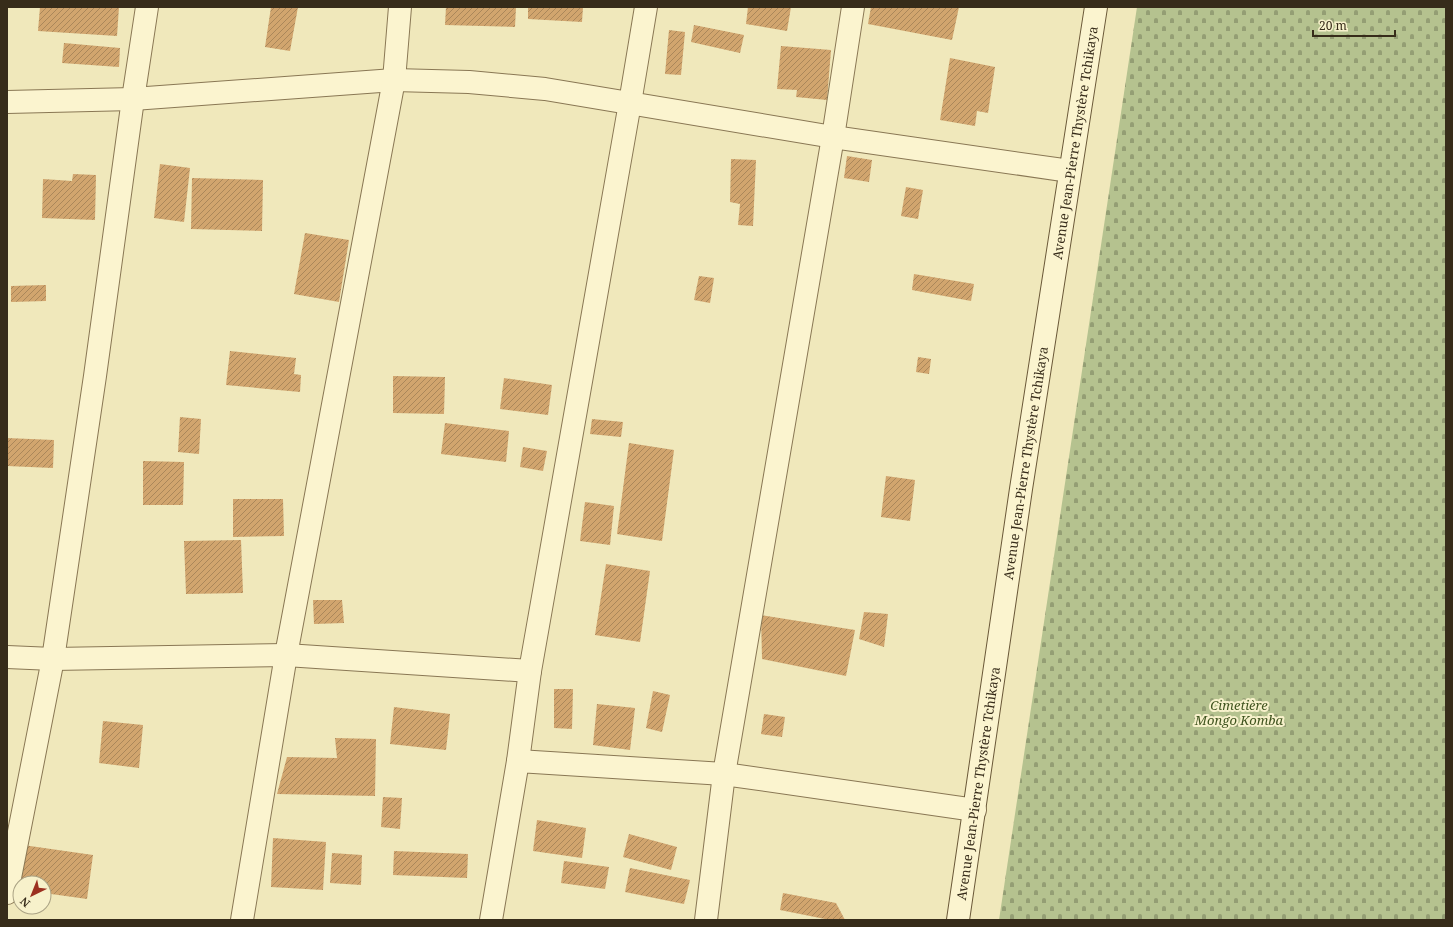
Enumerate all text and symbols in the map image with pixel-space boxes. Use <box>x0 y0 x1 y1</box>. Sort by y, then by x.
scale bar <box>1313 12 1395 38</box>
text: 20 m <box>1319 17 1347 34</box>
street label: Avenue Jean-Pierre Thystère Tchikaya <box>1048 25 1102 261</box>
street label: Avenue Jean-Pierre Thystère Tchikaya <box>999 345 1052 581</box>
street label: Avenue Jean-Pierre Thystère Tchikaya <box>952 666 1004 901</box>
park label: Cimetière Mongo Komba <box>1194 696 1284 729</box>
north arrow <box>12 875 52 915</box>
text: N <box>16 894 33 911</box>

